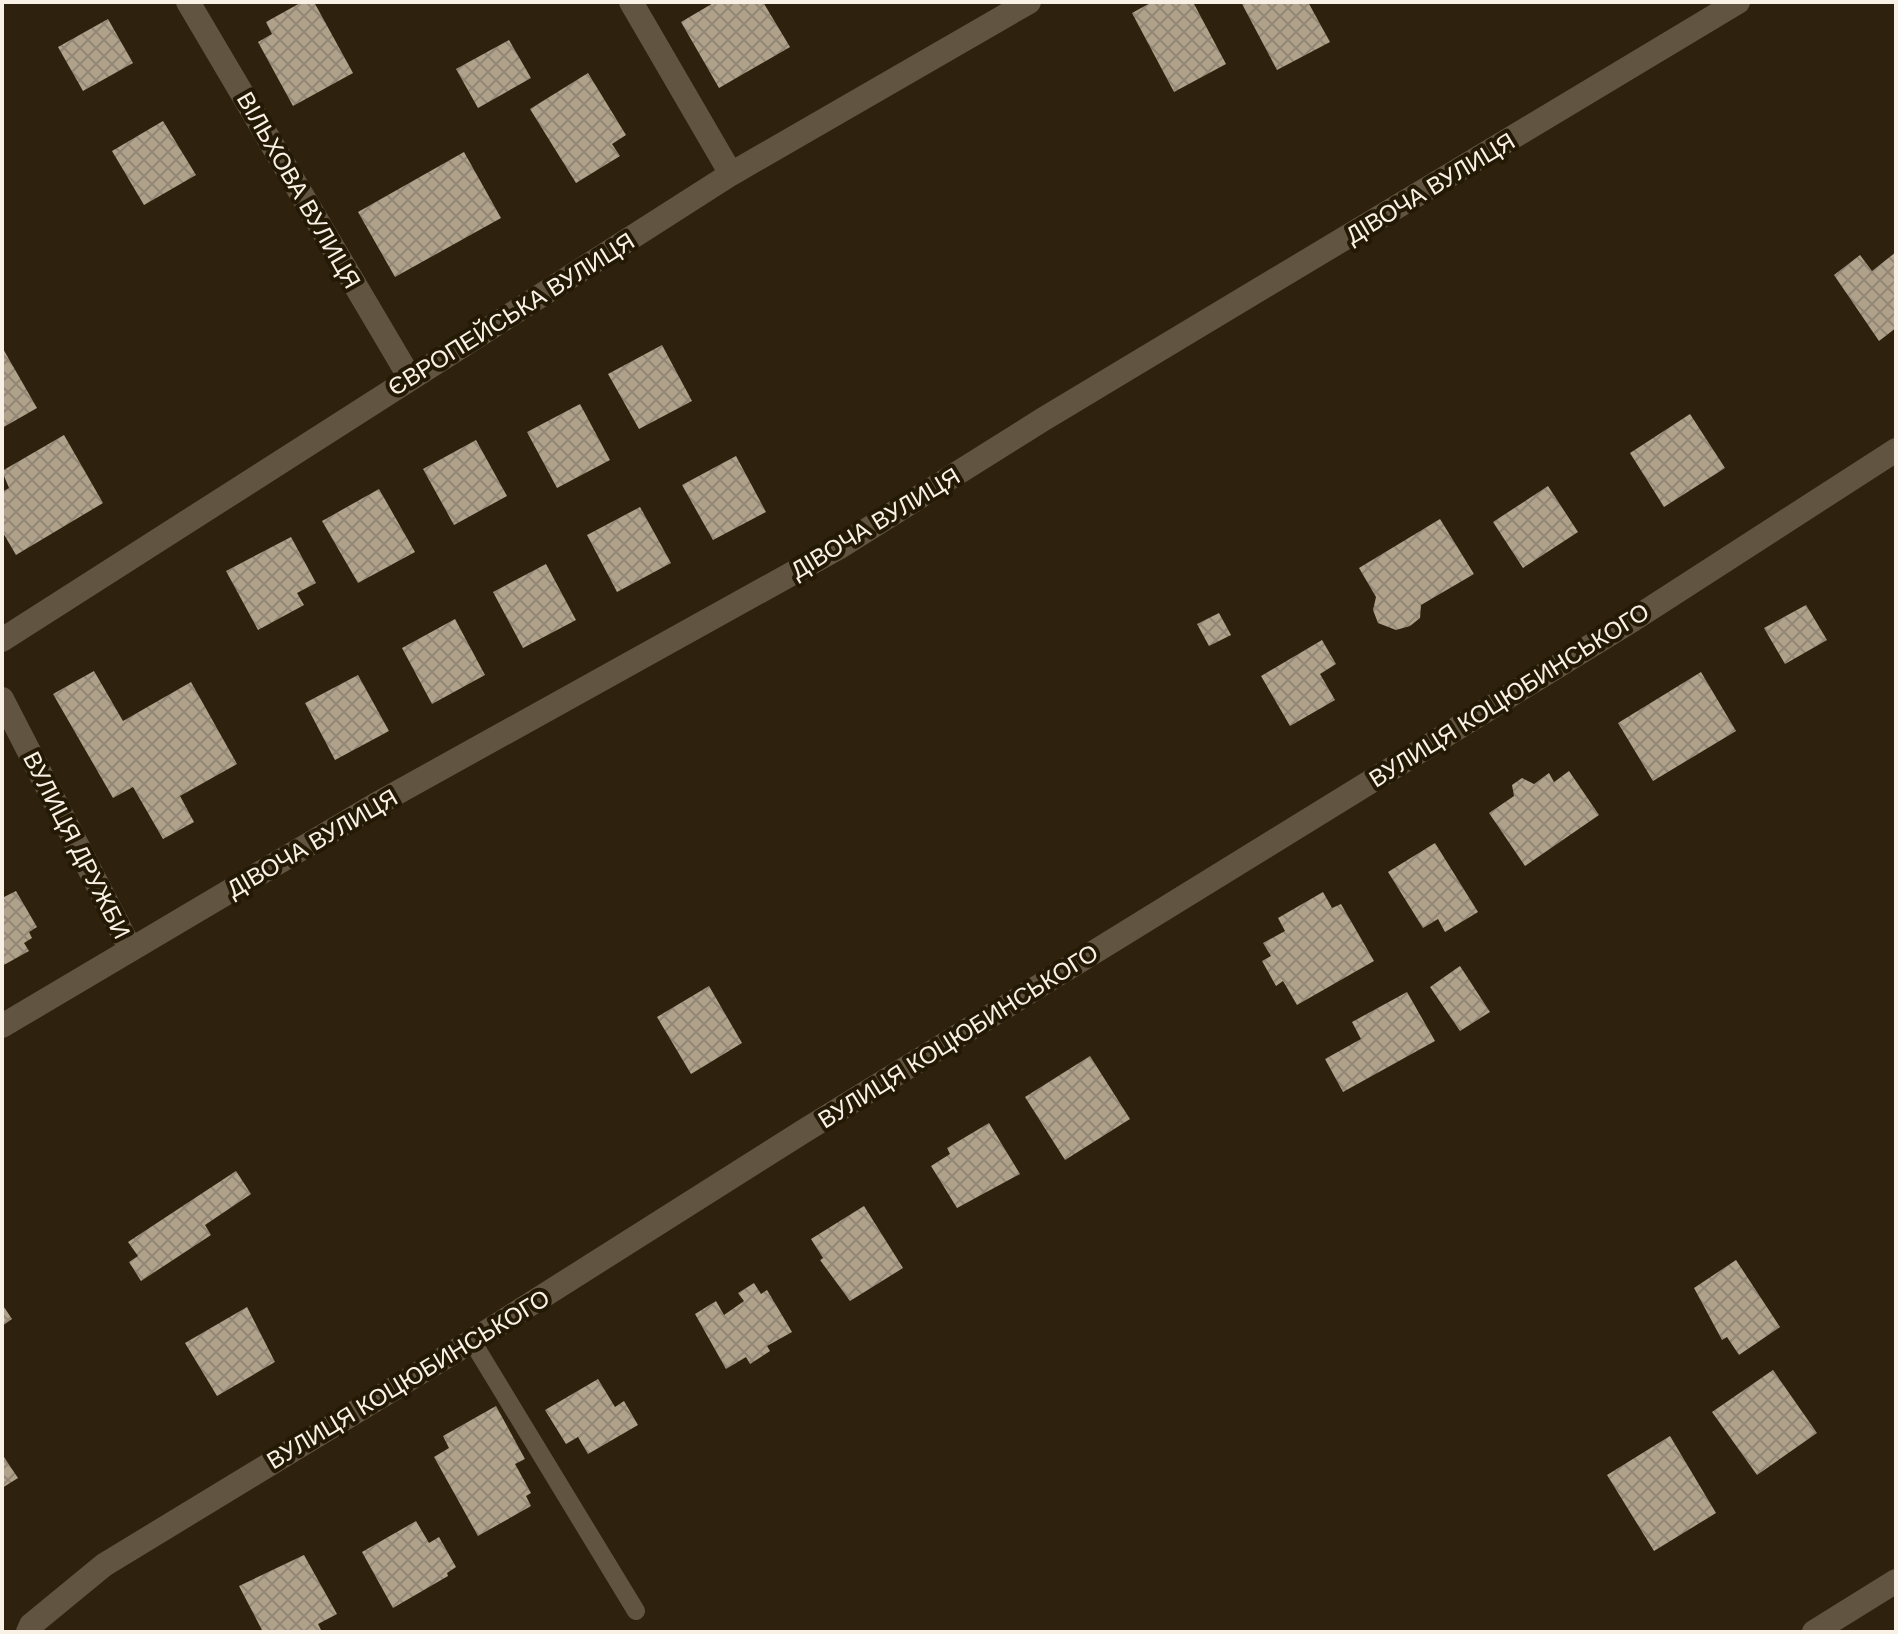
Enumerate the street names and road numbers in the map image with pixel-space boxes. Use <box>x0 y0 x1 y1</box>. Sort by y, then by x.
street label: ВІЛЬХОВА ВУЛИЦЯ <box>230 86 368 294</box>
street label: ДІВОЧА ВУЛИЦЯ <box>1340 125 1520 251</box>
street label: ЄВРОПЕЙСЬКА ВУЛИЦЯ <box>382 225 640 403</box>
street label: ДІВОЧА ВУЛИЦЯ <box>785 460 965 586</box>
street label: ВУЛИЦЯ КОЦЮБИНСЬКОГО <box>1363 596 1655 794</box>
street label: ВУЛИЦЯ ДРУЖБИ <box>16 746 138 944</box>
street label: ДІВОЧА ВУЛИЦЯ <box>221 781 403 905</box>
street label: ВУЛИЦЯ КОЦЮБИНСЬКОГО <box>812 937 1104 1135</box>
street label: ВУЛИЦЯ КОЦЮБИНСЬКОГО <box>261 1282 555 1476</box>

